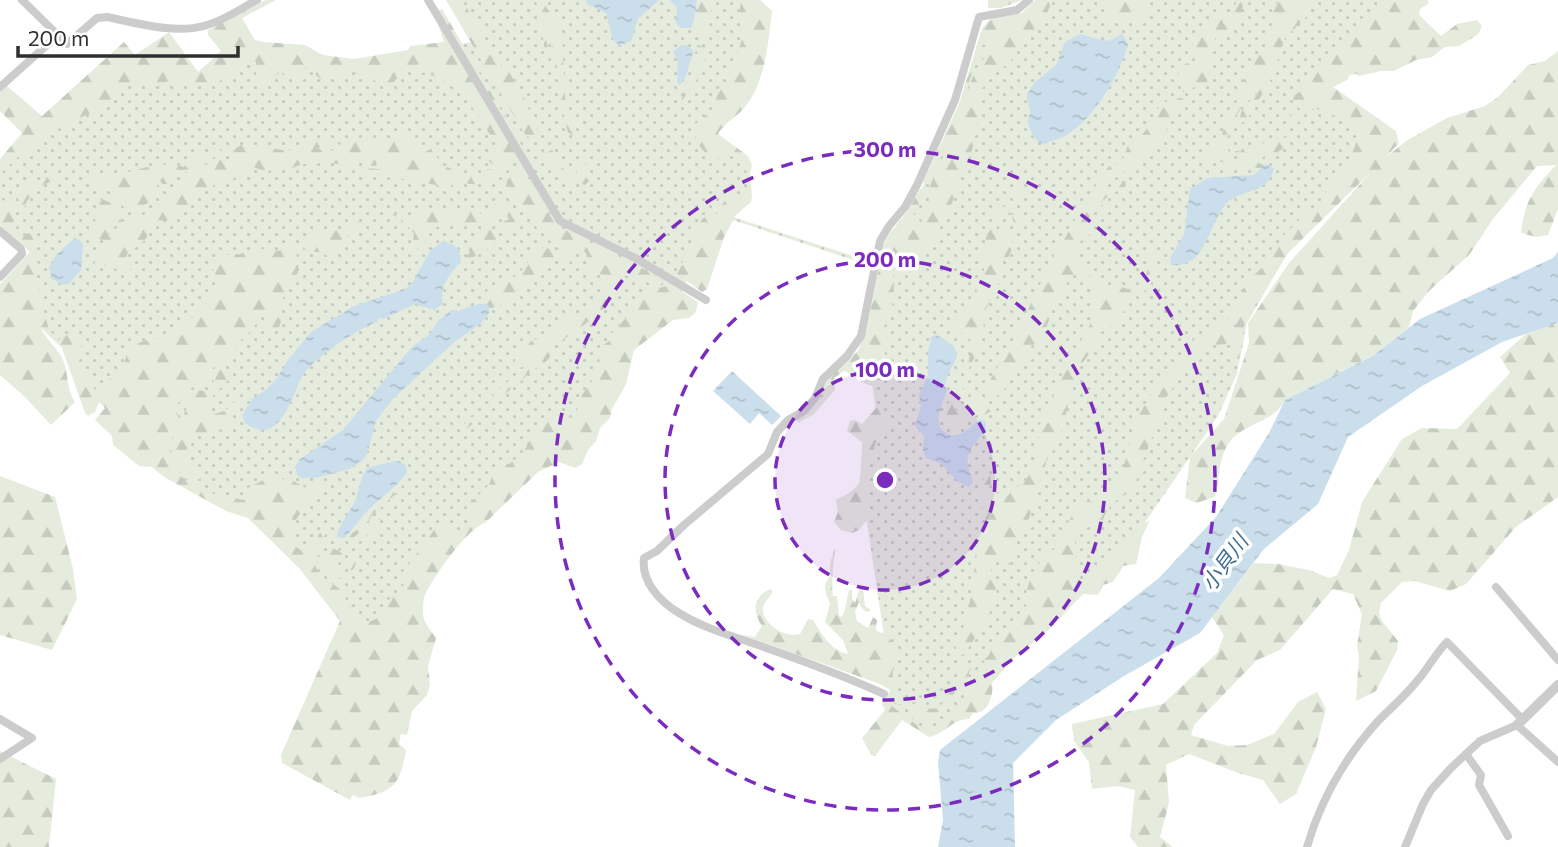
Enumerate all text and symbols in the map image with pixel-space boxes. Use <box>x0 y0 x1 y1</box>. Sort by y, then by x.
scale bar <box>18 14 238 58</box>
text: 200 m <box>28 25 89 50</box>
text: 300 m <box>854 136 916 161</box>
text: 200 m <box>854 246 916 271</box>
text: 100 m <box>855 356 915 381</box>
centre of rings <box>873 468 897 492</box>
water label: 小貝川 <box>1195 528 1254 595</box>

